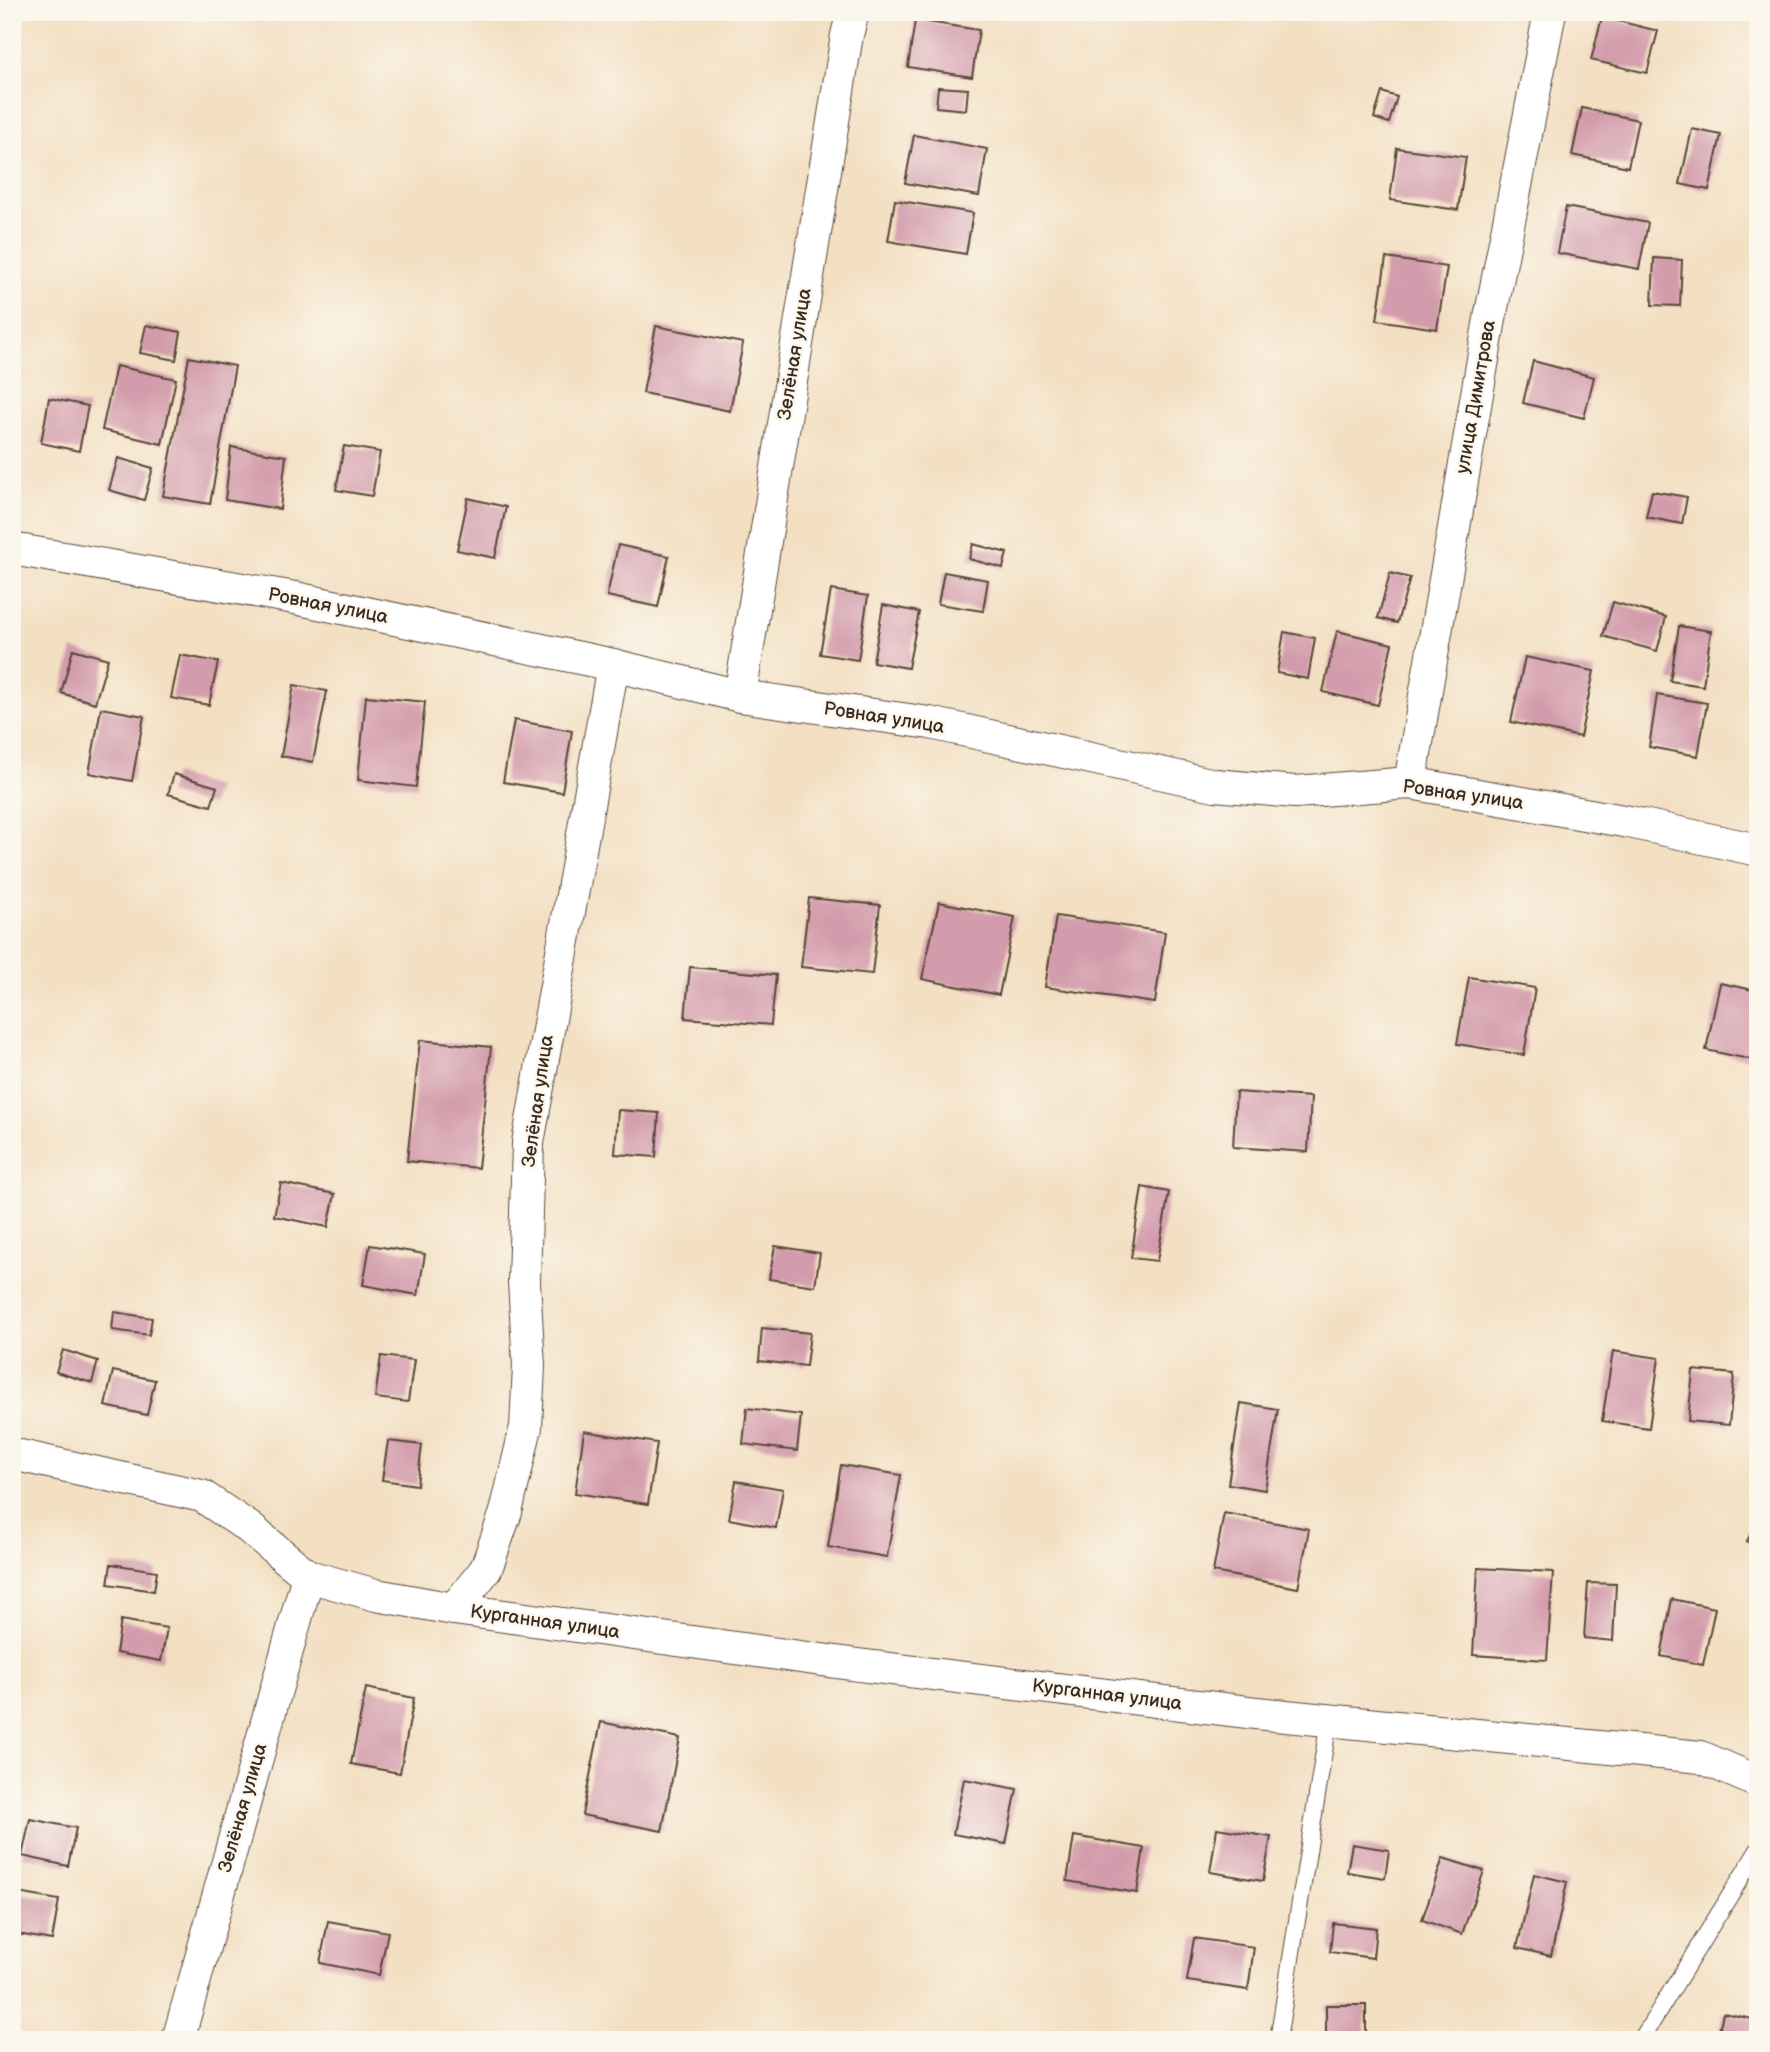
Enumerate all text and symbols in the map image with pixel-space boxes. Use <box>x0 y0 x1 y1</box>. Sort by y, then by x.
street label: Зелёная улица <box>773 286 817 422</box>
street label: улица Димитрова <box>1451 318 1501 476</box>
street label: Ровная улица <box>266 583 390 629</box>
street label: Ровная улица <box>822 697 946 739</box>
street label: Ровная улица <box>1401 775 1525 815</box>
street label: Зелёная улица <box>517 1033 559 1169</box>
street label: Курганная улица <box>469 1600 621 1644</box>
street label: Курганная улица <box>1031 1674 1183 1716</box>
street label: Зелёная улица <box>214 1741 272 1875</box>

